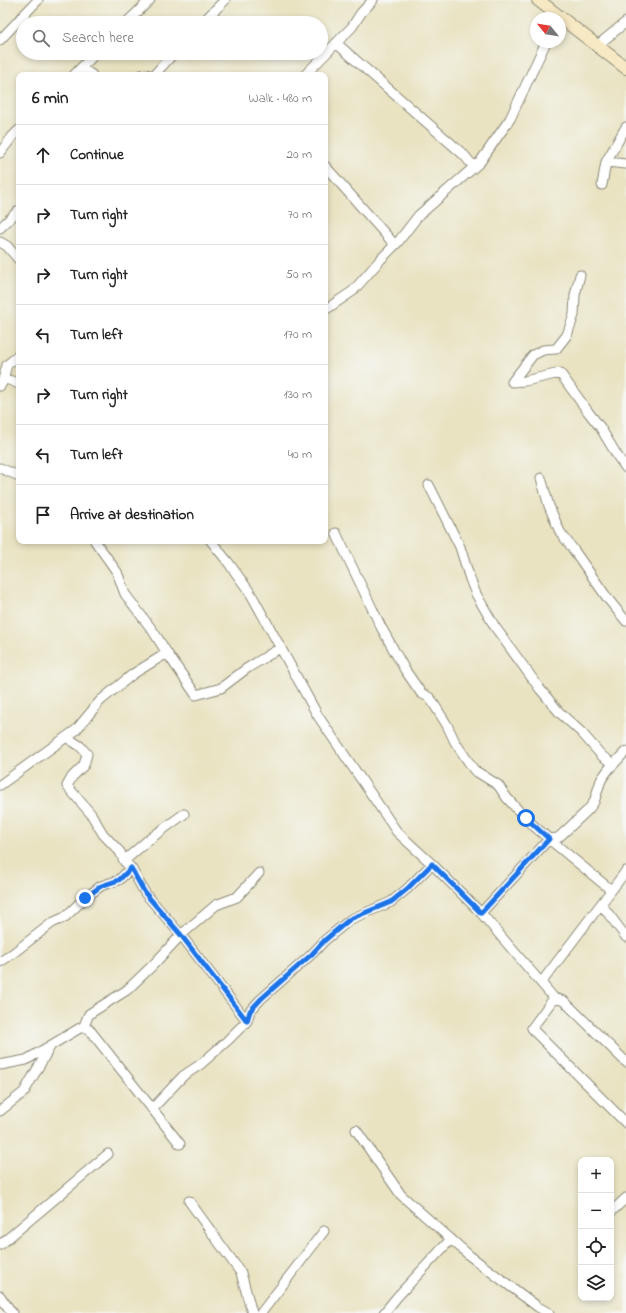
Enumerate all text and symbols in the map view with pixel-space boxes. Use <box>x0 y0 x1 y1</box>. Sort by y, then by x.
north arrow <box>530 12 566 48</box>
search box <box>16 16 328 60</box>
icon: search <box>30 27 52 49</box>
text: Search here <box>62 27 134 49</box>
text: 6 min <box>32 86 68 111</box>
text: Walk · 480 m <box>249 89 312 108</box>
icon: ahead <box>32 144 54 166</box>
text: Continue <box>70 144 124 166</box>
text: 20 m <box>287 145 312 164</box>
icon: right <box>32 204 54 226</box>
text: Turn right <box>70 204 128 226</box>
text: 70 m <box>288 205 312 224</box>
icon: right <box>32 264 54 286</box>
text: Turn right <box>70 264 128 286</box>
text: 50 m <box>286 265 312 284</box>
icon: left <box>32 324 54 346</box>
text: Turn left <box>70 324 123 346</box>
text: 170 m <box>284 325 312 344</box>
icon: right <box>32 384 54 406</box>
text: Turn right <box>70 384 128 406</box>
text: 130 m <box>284 385 312 404</box>
icon: left <box>32 444 54 466</box>
text: Turn left <box>70 444 123 466</box>
text: 40 m <box>288 445 312 464</box>
icon: arrive <box>32 504 54 526</box>
text: Arrive at destination <box>70 504 194 526</box>
route start <box>517 809 535 827</box>
route end <box>76 889 94 907</box>
map controls <box>578 1157 614 1301</box>
button: + <box>578 1157 614 1193</box>
button: − <box>578 1193 614 1229</box>
button: locate <box>578 1229 614 1265</box>
button: layers <box>578 1265 614 1301</box>

